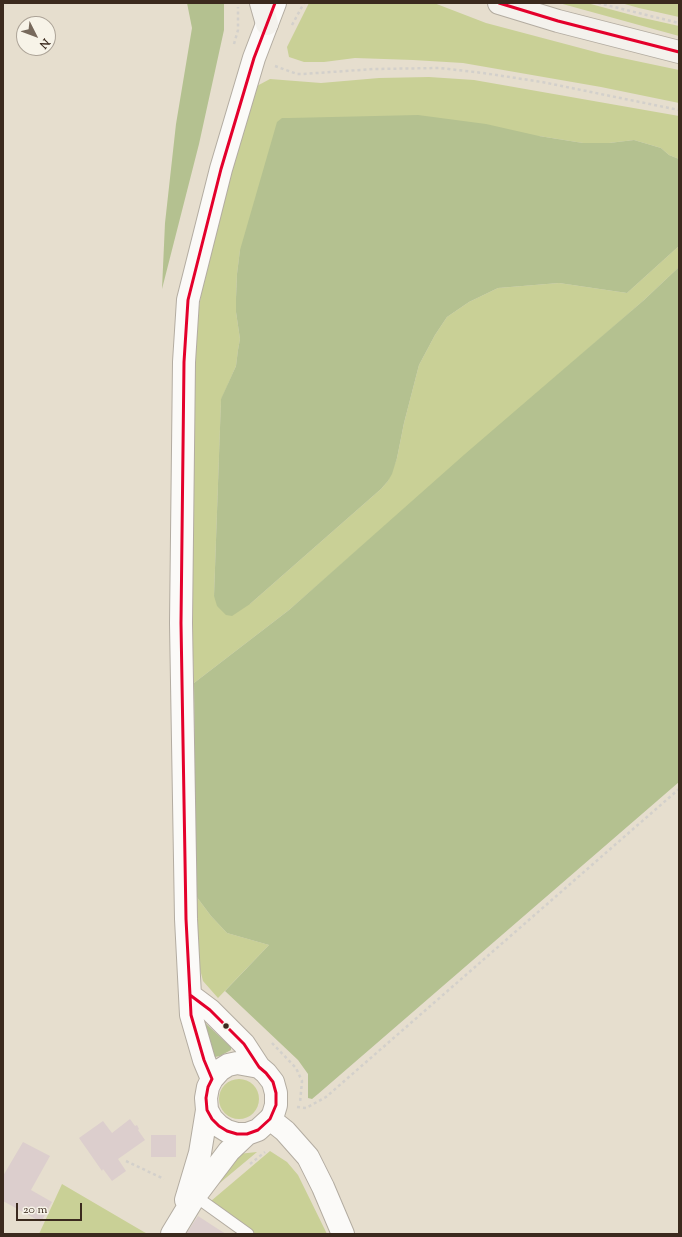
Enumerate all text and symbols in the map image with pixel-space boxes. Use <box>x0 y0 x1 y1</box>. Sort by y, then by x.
north arrow <box>16 16 56 56</box>
text: N <box>35 35 53 52</box>
unlabelled marker <box>221 1021 231 1031</box>
scale bar <box>18 1195 84 1221</box>
text: 20 m <box>23 1201 47 1219</box>

